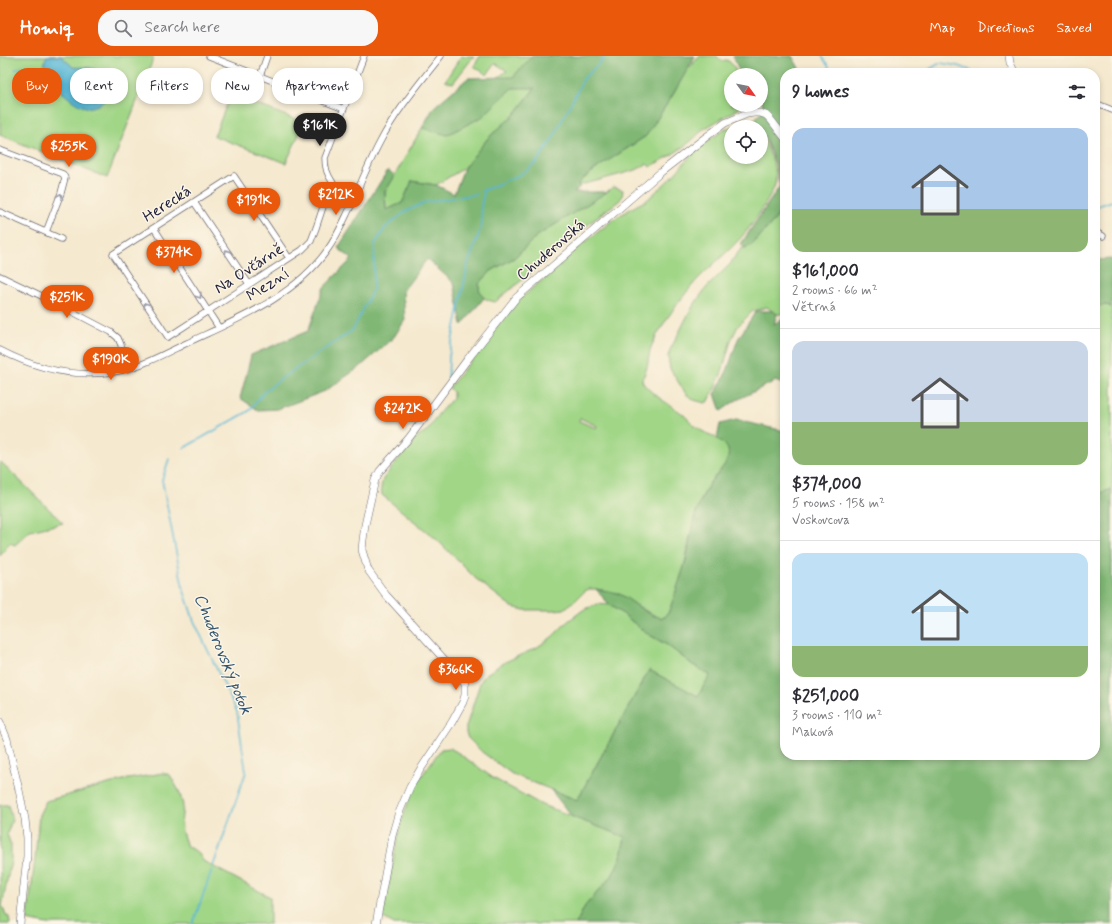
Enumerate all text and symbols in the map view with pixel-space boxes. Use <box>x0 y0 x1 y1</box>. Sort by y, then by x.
search box <box>98 10 378 46</box>
text: Homiq <box>20 16 74 41</box>
icon: search <box>112 17 134 39</box>
text: Search here <box>144 18 220 38</box>
text: Map <box>929 19 955 37</box>
text: Directions <box>977 19 1035 37</box>
text: Saved <box>1057 19 1092 37</box>
chip: Buy <box>12 68 62 104</box>
chip: Rent <box>70 68 128 104</box>
chip: Filters <box>136 68 203 104</box>
chip: New <box>211 68 264 104</box>
chip: Apartment <box>272 68 363 104</box>
north arrow <box>724 68 768 112</box>
map controls <box>724 68 768 164</box>
text: 9 homes <box>792 81 849 103</box>
icon: filters <box>1066 81 1088 103</box>
pin: $161K <box>292 113 348 147</box>
text: $161K <box>303 117 337 134</box>
button: locate <box>724 120 768 164</box>
pin: $255K <box>41 134 97 168</box>
text: $255K <box>50 138 88 155</box>
icon: home <box>904 154 976 226</box>
street label: Herecká <box>139 181 195 227</box>
pin: $212K <box>308 182 364 216</box>
text: $212K <box>318 186 354 203</box>
pin: $191K <box>226 188 282 222</box>
one-way arrow <box>55 192 63 199</box>
text: $191K <box>236 192 272 209</box>
street label: Chuderovská <box>512 214 590 286</box>
street label: Na Ovčárně <box>210 239 288 299</box>
pin: $374K <box>146 240 202 274</box>
text: $374K <box>156 244 192 261</box>
one-way arrow <box>224 249 232 256</box>
text: $161,000 <box>792 260 859 282</box>
street label: Mezní <box>242 263 294 307</box>
text: 2 rooms · 66 m² <box>792 282 877 299</box>
pin: $251K <box>39 285 95 319</box>
text: $251K <box>49 289 85 306</box>
one-way arrow <box>194 292 201 299</box>
text: Větrná <box>792 299 836 316</box>
one-way arrow <box>144 302 151 309</box>
pin: $190K <box>83 347 139 381</box>
text: $190K <box>92 351 130 368</box>
icon: home <box>904 367 976 439</box>
pin: $242K <box>375 396 431 430</box>
text: $242K <box>384 400 422 417</box>
text: $374,000 <box>792 473 861 495</box>
text: 5 rooms · 158 m² <box>792 495 885 512</box>
text: Voskovcova <box>792 512 850 529</box>
icon: home <box>904 579 976 651</box>
water label: Chuderovský potok <box>189 590 257 718</box>
pin: $366K <box>428 657 484 691</box>
text: $366K <box>438 661 474 678</box>
text: $251,000 <box>792 685 859 707</box>
text: 3 rooms · 110 m² <box>792 707 882 724</box>
text: Maková <box>792 724 834 741</box>

